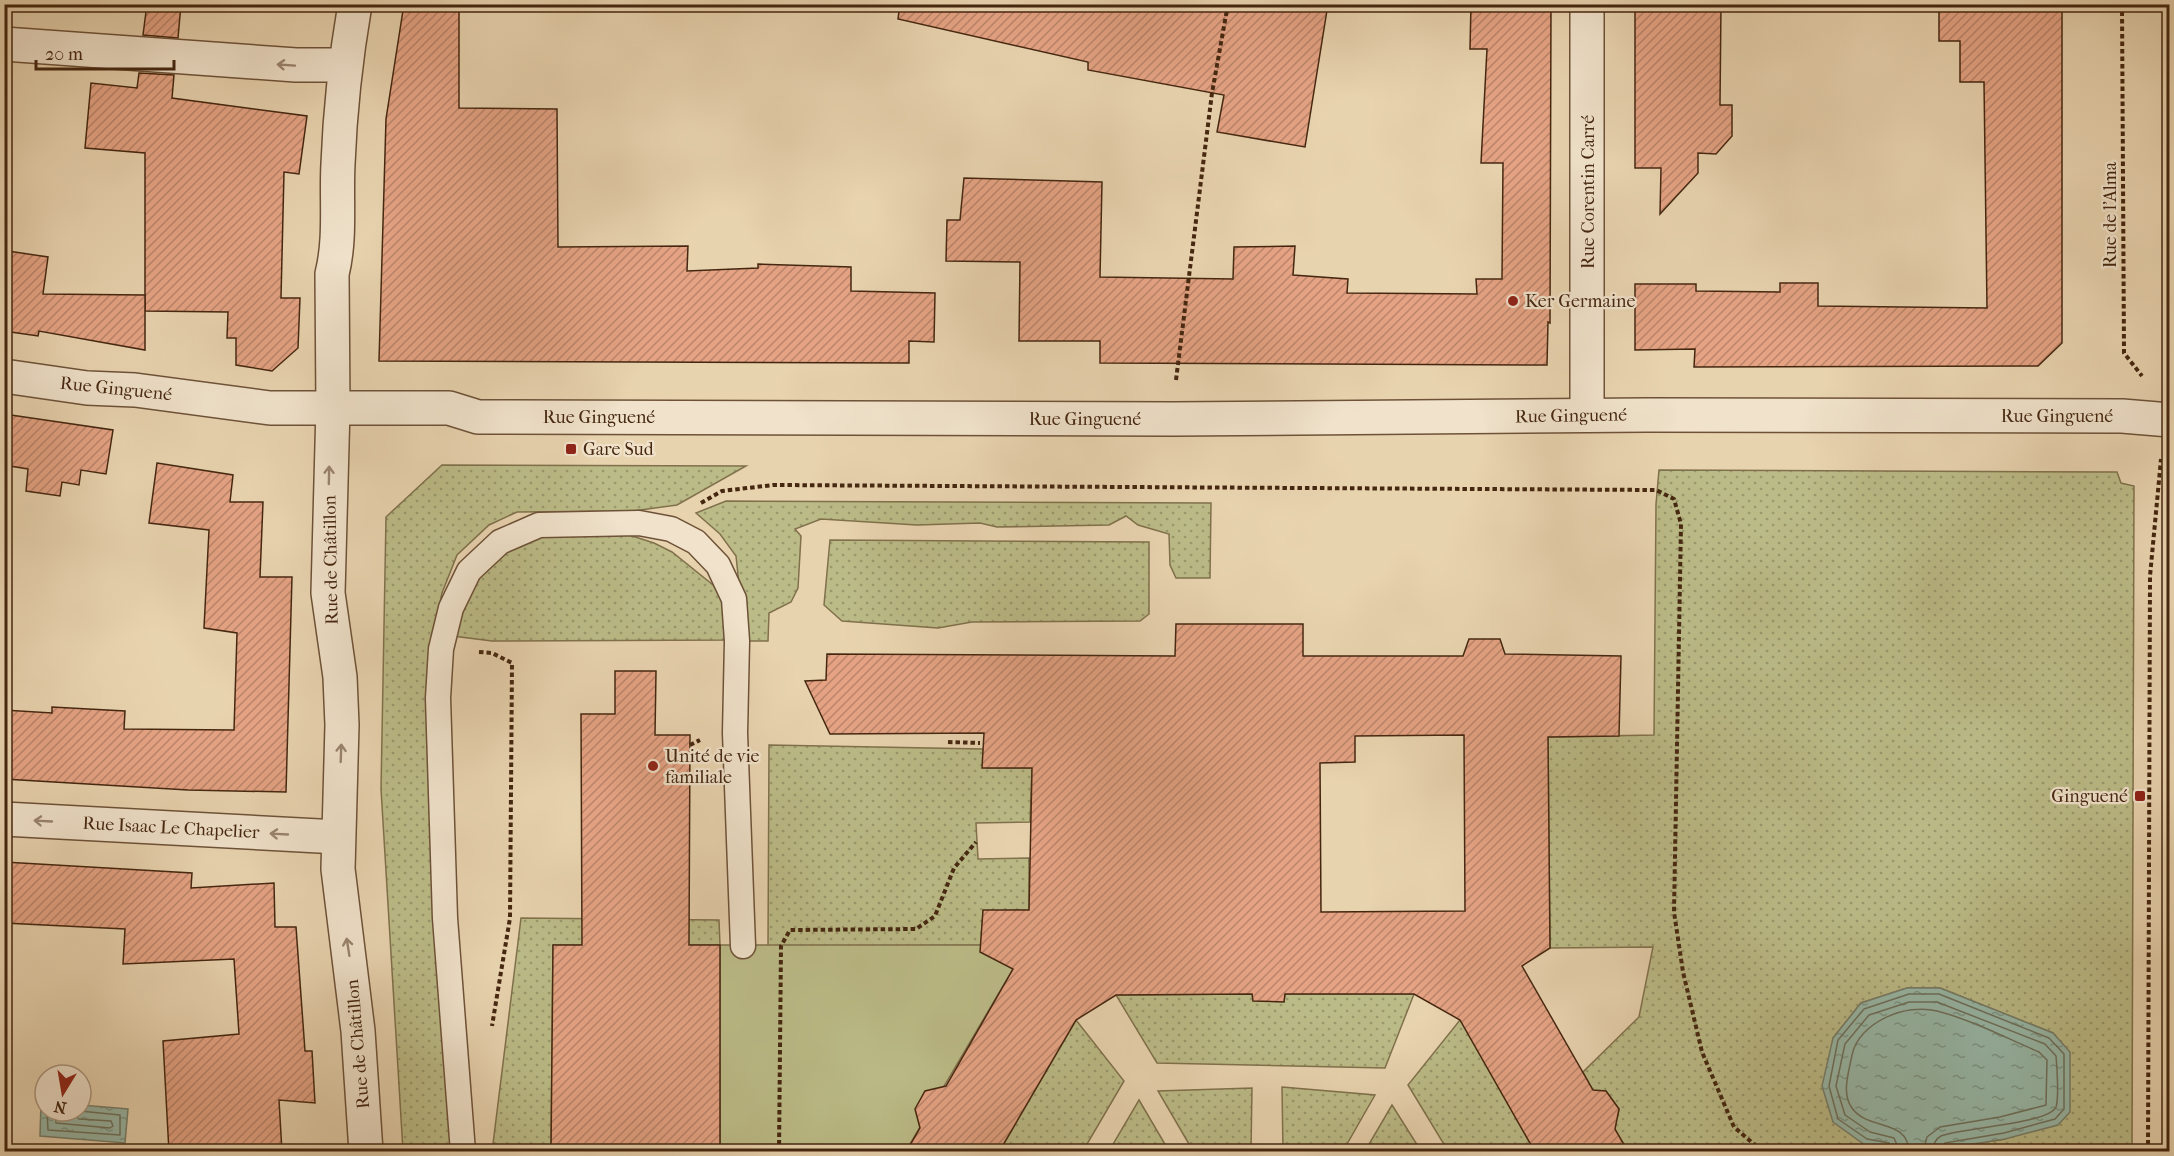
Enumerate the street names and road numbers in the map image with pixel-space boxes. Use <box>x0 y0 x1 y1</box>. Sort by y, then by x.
street label: Rue Corentin Carré <box>1578 115 1599 269</box>
street label: Rue de l'Alma <box>2100 161 2121 268</box>
street label: Rue Ginguené <box>59 373 173 405</box>
street label: Rue Ginguené <box>1515 405 1627 427</box>
street label: Rue Ginguené <box>2001 406 2113 427</box>
street label: Rue Ginguené <box>543 407 655 428</box>
street label: Rue Ginguené <box>1029 409 1141 430</box>
street label: Rue de Châtillon <box>319 494 343 625</box>
street label: Rue Isaac Le Chapelier <box>82 813 260 843</box>
street label: Rue de Châtillon <box>342 978 374 1110</box>

